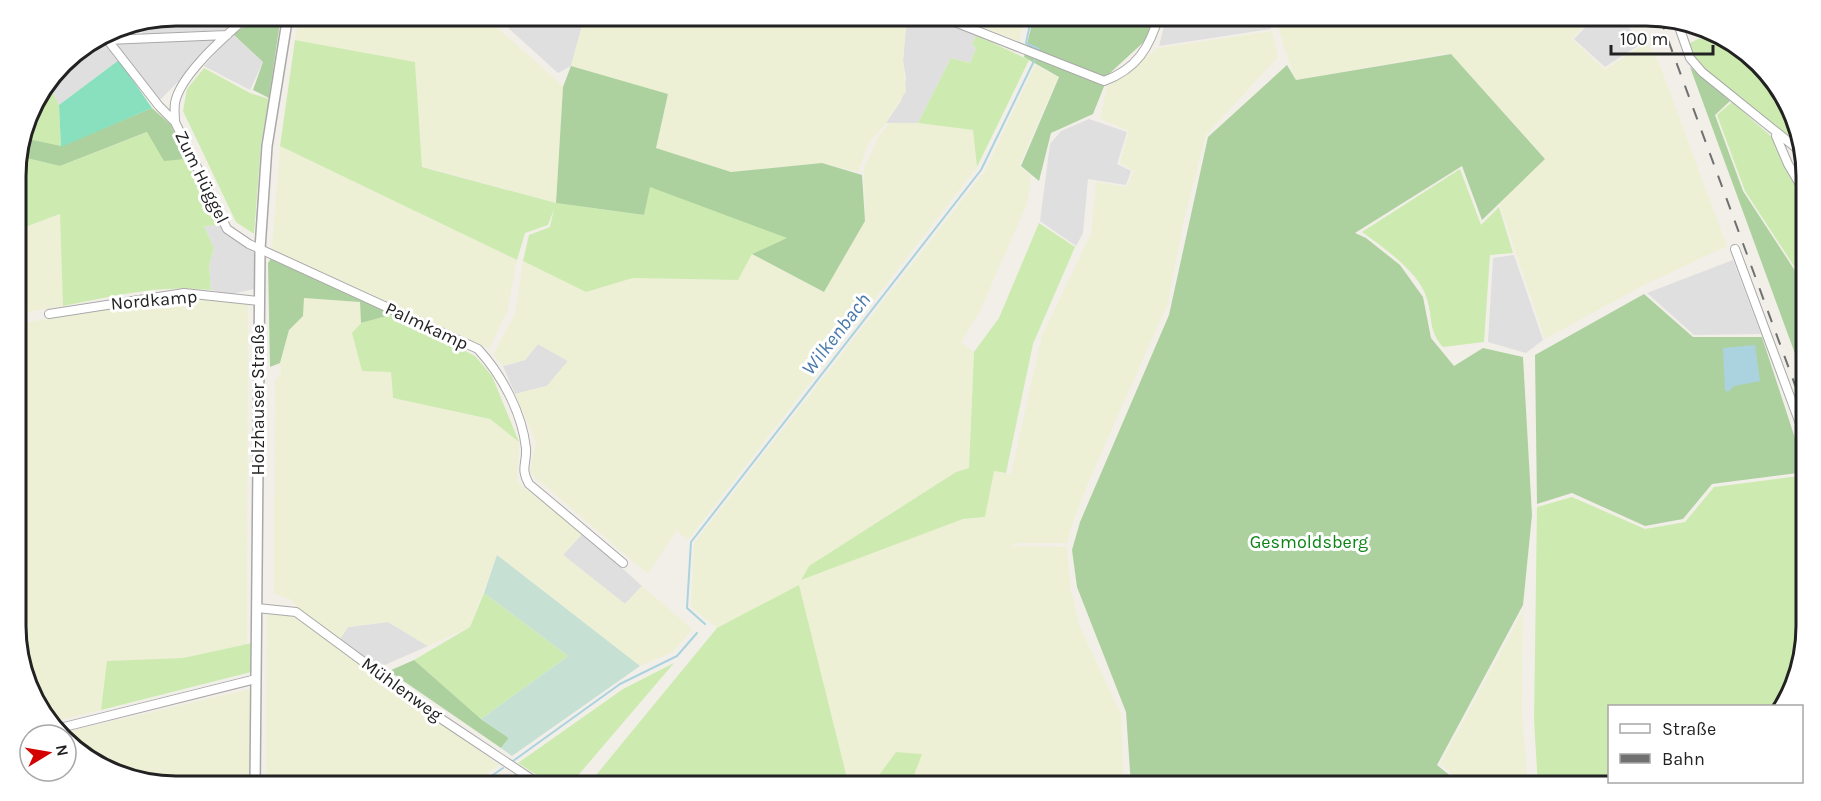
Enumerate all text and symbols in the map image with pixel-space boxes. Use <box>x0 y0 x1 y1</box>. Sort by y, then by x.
scale bar <box>1611 18 1713 56</box>
text: 100 m <box>1620 28 1668 50</box>
street label: Zum Hüggel <box>170 127 234 227</box>
street label: Nordkamp <box>110 285 198 315</box>
water label: Wilkenbach <box>797 288 875 380</box>
street label: Palmkamp <box>382 297 472 355</box>
street label: Holzhauser Straße <box>247 325 269 475</box>
park label: Gesmoldsberg <box>1250 531 1368 553</box>
street label: Mühlenweg <box>357 652 447 726</box>
legend <box>1608 705 1803 783</box>
text: Straße <box>1662 718 1716 740</box>
north arrow <box>18 723 78 783</box>
text: N <box>52 743 73 758</box>
text: Bahn <box>1662 748 1705 770</box>

